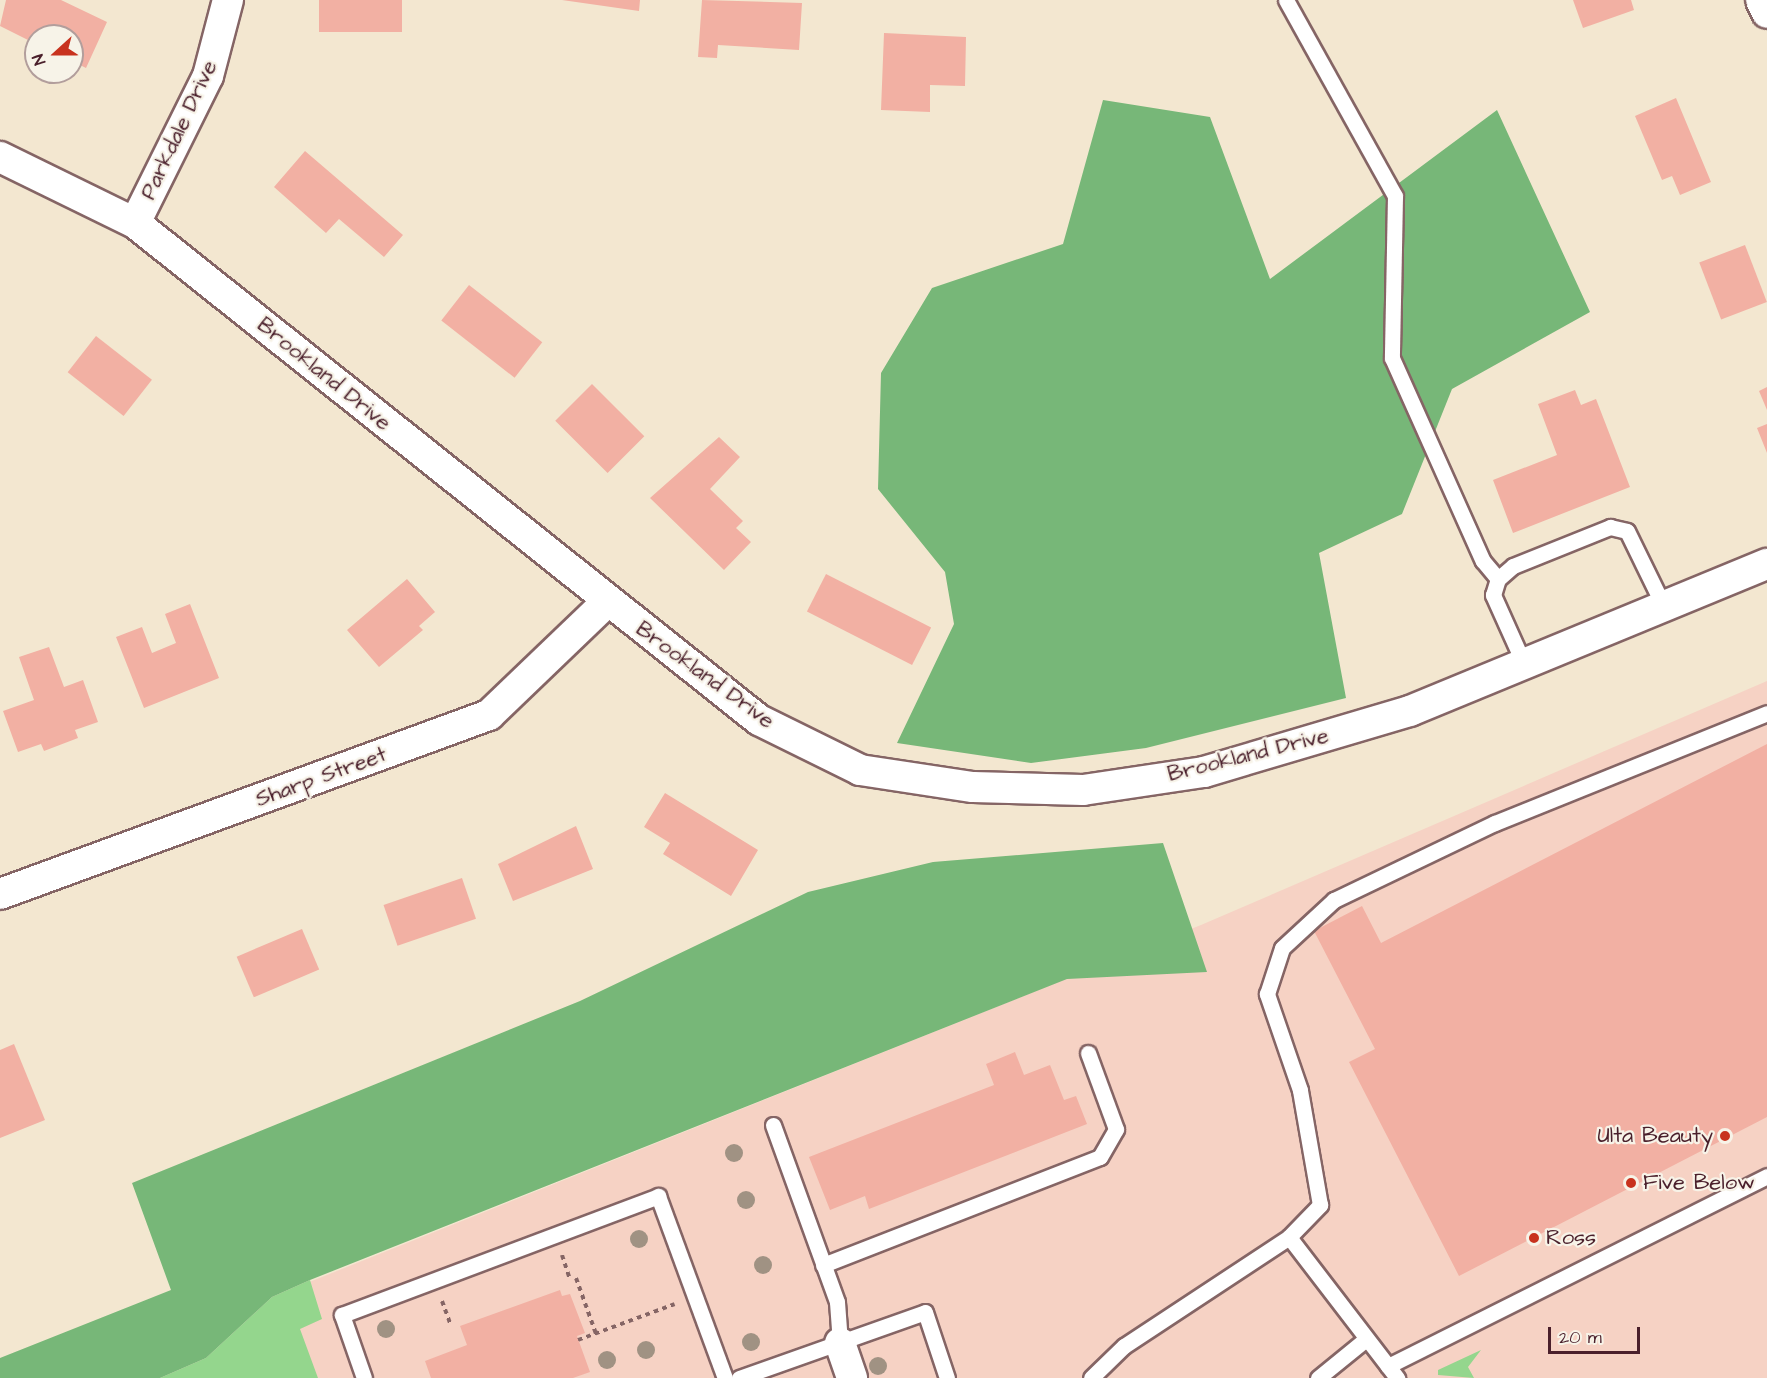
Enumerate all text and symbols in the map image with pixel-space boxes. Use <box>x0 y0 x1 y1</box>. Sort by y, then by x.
north arrow <box>24 24 84 84</box>
text: N <box>27 51 51 68</box>
street label: Parkdale Drive <box>135 56 223 204</box>
street label: Brookland Drive <box>252 312 396 436</box>
street label: Brookland Drive <box>631 616 779 734</box>
street label: Brookland Drive <box>1165 722 1331 788</box>
street label: Sharp Street <box>252 741 390 813</box>
place label: Ulta Beauty <box>1597 1123 1713 1149</box>
marker: Ulta Beauty <box>1718 1129 1732 1143</box>
place label: Five Below <box>1643 1170 1755 1196</box>
marker: Five Below <box>1624 1176 1638 1190</box>
place label: Ross <box>1546 1225 1596 1251</box>
marker: Ross <box>1527 1231 1541 1245</box>
scale bar <box>1551 1315 1642 1353</box>
text: 20 m <box>1559 1325 1602 1350</box>

